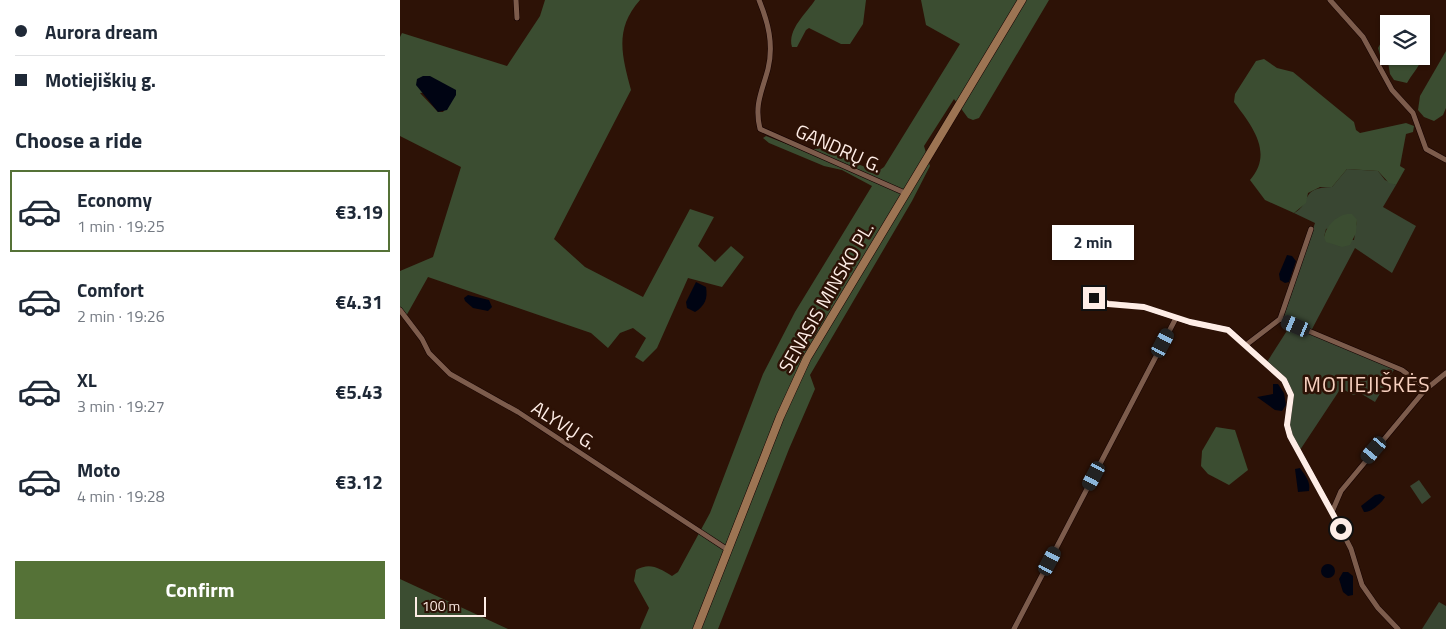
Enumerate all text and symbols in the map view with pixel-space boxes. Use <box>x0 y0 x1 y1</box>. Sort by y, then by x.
map controls <box>1380 15 1430 65</box>
button: layers <box>1380 15 1430 65</box>
text: Aurora dream <box>45 17 158 46</box>
text: Motiejiškių g. <box>45 65 156 94</box>
street label: GANDRŲ G. <box>791 116 887 180</box>
text: Choose a ride <box>15 123 142 157</box>
text: Economy <box>77 185 152 214</box>
icon: car <box>17 189 62 234</box>
text: €3.19 <box>336 197 383 226</box>
text: 1 min · 19:25 <box>77 214 165 238</box>
street label: SENASIS MINSKO PL. <box>771 216 881 378</box>
callout: 2 min <box>1053 226 1135 260</box>
text: 2 min <box>1074 230 1112 254</box>
text: Comfort <box>77 275 144 304</box>
icon: car <box>17 279 62 324</box>
text: €4.31 <box>336 287 383 316</box>
route end <box>1083 287 1105 309</box>
text: 2 min · 19:26 <box>77 304 165 328</box>
car <box>1279 313 1312 339</box>
car <box>1149 326 1176 360</box>
text: XL <box>77 365 97 394</box>
district label: MOTIEJIŠKĖS <box>1303 368 1431 400</box>
icon: car <box>17 369 62 414</box>
text: €5.43 <box>336 377 383 406</box>
street label: ALYVŲ G. <box>526 393 602 456</box>
text: 3 min · 19:27 <box>77 394 165 418</box>
car <box>1358 434 1389 466</box>
text: Moto <box>77 455 120 484</box>
icon: car <box>17 459 62 504</box>
car <box>1080 459 1107 493</box>
text: €3.12 <box>336 467 383 496</box>
text: 4 min · 19:28 <box>77 484 165 508</box>
route start <box>1330 518 1352 540</box>
car <box>1036 544 1063 578</box>
button: Confirm <box>15 561 385 619</box>
scale bar <box>415 594 486 617</box>
text: 100 m <box>422 595 460 616</box>

